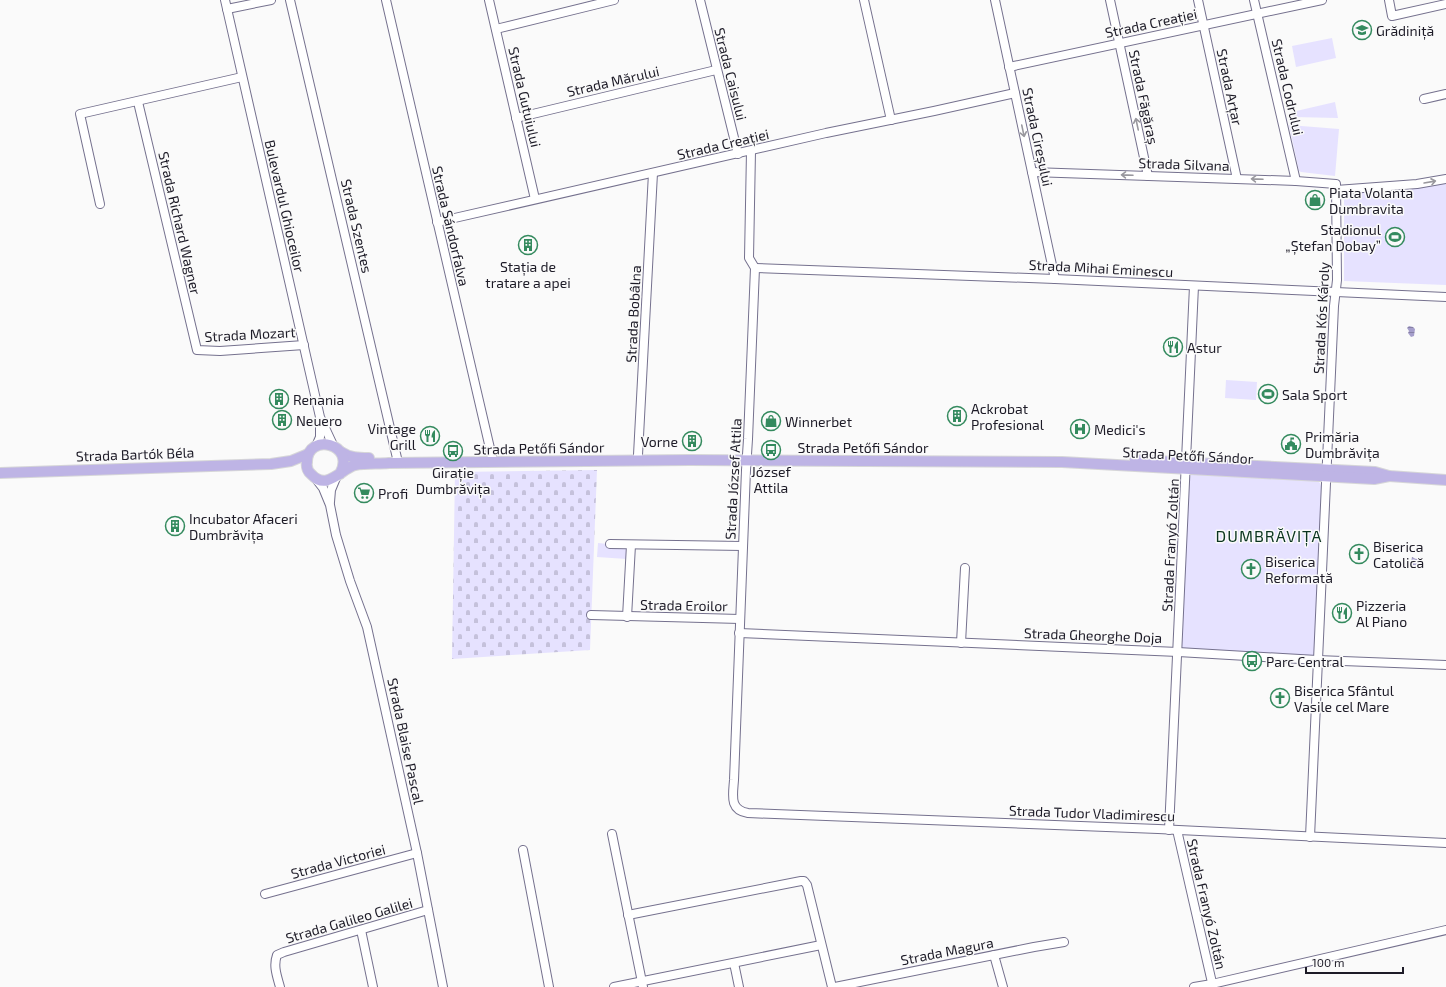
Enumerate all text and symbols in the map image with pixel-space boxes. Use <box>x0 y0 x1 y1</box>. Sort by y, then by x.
street label: Strada Creației <box>1103 5 1199 42</box>
school or university icon: Grădiniță <box>1351 19 1373 41</box>
place label: Grădiniță <box>1376 22 1434 40</box>
street label: Strada Caisului <box>711 26 751 122</box>
street label: Strada Codrului <box>1269 37 1307 137</box>
street label: Strada Gutuiului <box>505 45 545 149</box>
street label: Strada Arțar <box>1213 47 1246 127</box>
street label: Strada Făgăraș <box>1125 48 1162 146</box>
street label: Strada Mărului <box>565 62 661 100</box>
street label: Strada Cireșului <box>1018 86 1057 188</box>
one-way arrow <box>1132 118 1140 131</box>
one-way arrow <box>1020 124 1028 137</box>
street label: Strada Creației <box>675 125 771 164</box>
street label: Bulevardul Ghioceilor <box>261 138 309 274</box>
street label: Strada Richard Wagner <box>155 150 205 297</box>
street label: Strada Silvana <box>1138 154 1230 174</box>
street label: Strada Sándorfalva <box>429 164 473 288</box>
one-way arrow <box>1121 172 1134 179</box>
one-way arrow <box>1251 176 1264 183</box>
street label: Strada Szentes <box>338 177 376 275</box>
one-way arrow <box>1423 177 1436 185</box>
place label: Piata Volanta Dumbravita <box>1329 184 1413 217</box>
shop icon: Piata Volanta Dumbravita <box>1304 189 1326 211</box>
place label: Stadionul „Ștefan Dobay” <box>1285 221 1382 255</box>
sports icon: Stadionul „Ștefan Dobay” <box>1384 226 1406 248</box>
building icon: Stația de tratare a apei <box>517 234 539 256</box>
street label: Strada Mihai Eminescu <box>1028 256 1174 280</box>
place label: Stația de tratare a apei <box>485 258 571 291</box>
street label: Strada Kós Károly <box>1310 261 1332 374</box>
street label: Strada Bobâlna <box>622 265 644 363</box>
street label: Strada Mozart <box>204 323 296 345</box>
restaurant icon: Astur <box>1162 336 1184 358</box>
place label: Astur <box>1187 339 1222 356</box>
sports icon: Sala Sport <box>1257 383 1279 405</box>
place label: Sala Sport <box>1282 386 1347 403</box>
building icon: Renania <box>268 388 290 410</box>
place label: Renania <box>293 391 344 408</box>
place label: Ackrobat Profesional <box>971 400 1045 433</box>
building icon: Ackrobat Profesional <box>946 405 968 427</box>
building icon: Neuero <box>271 409 293 431</box>
shop icon: Winnerbet <box>760 410 782 432</box>
place label: Neuero <box>296 412 342 429</box>
place label: Winnerbet <box>785 413 852 430</box>
street label: Strada József Attila <box>721 418 745 540</box>
hospital icon: Medici's <box>1069 418 1091 440</box>
place label: Vintage Grill <box>368 420 417 453</box>
place label: Medici's <box>1094 421 1146 438</box>
restaurant icon: Vintage Grill <box>419 425 441 447</box>
place label: Primăria Dumbrăvița <box>1305 428 1380 462</box>
building icon: Vorne <box>681 430 703 452</box>
place label: Vorne <box>641 433 678 450</box>
public building icon: Primăria Dumbrăvița <box>1280 433 1302 455</box>
street label: Strada Petőfi Sándor <box>473 438 605 458</box>
bus stop icon: József Attila <box>760 439 782 461</box>
street label: Strada Petőfi Sándor <box>797 439 929 456</box>
bus stop icon: Girație Dumbrăvița <box>442 440 464 462</box>
street label: Strada Bartók Béla <box>75 443 195 465</box>
street label: Strada Petőfi Sándor <box>1122 443 1254 467</box>
place label: József Attila <box>751 463 792 496</box>
place label: Girație Dumbrăvița <box>416 464 490 498</box>
street label: Strada Franyó Zoltán <box>1158 478 1182 612</box>
supermarket icon: Profi <box>353 482 375 504</box>
place label: Profi <box>378 485 408 502</box>
place label: Incubator Afaceri Dumbrăvița <box>189 510 298 544</box>
building icon: Incubator Afaceri Dumbrăvița <box>164 515 186 537</box>
district label: DUMBRĂVIȚA <box>1216 526 1322 547</box>
place label: Biserica Catolică <box>1373 538 1424 571</box>
church icon: Biserica Catolică <box>1348 543 1370 565</box>
place label: Biserica Reformată <box>1265 553 1333 586</box>
church icon: Biserica Reformată <box>1240 558 1262 580</box>
street label: Strada Eroilor <box>640 596 728 614</box>
place label: Pizzeria Al Piano <box>1356 597 1407 630</box>
restaurant icon: Pizzeria Al Piano <box>1331 602 1353 624</box>
street label: Strada Gheorghe Doja <box>1024 624 1162 646</box>
bus stop icon: Parc Central <box>1241 650 1263 672</box>
place label: Parc Central <box>1266 653 1345 670</box>
street label: Strada Blaise Pascal <box>384 676 428 807</box>
place label: Biserica Sfântul Vasile cel Mare <box>1294 682 1395 715</box>
church icon: Biserica Sfântul Vasile cel Mare <box>1269 687 1291 709</box>
street label: Strada Tudor Vladimirescu <box>1009 802 1175 824</box>
street label: Strada Franyó Zoltán <box>1184 837 1230 971</box>
street label: Strada Victoriei <box>289 840 387 882</box>
street label: Strada Galileo Galilei <box>284 894 414 946</box>
street label: Strada Magura <box>899 934 995 968</box>
scale bar <box>1306 949 1403 975</box>
text: 100 m <box>1312 955 1344 969</box>

